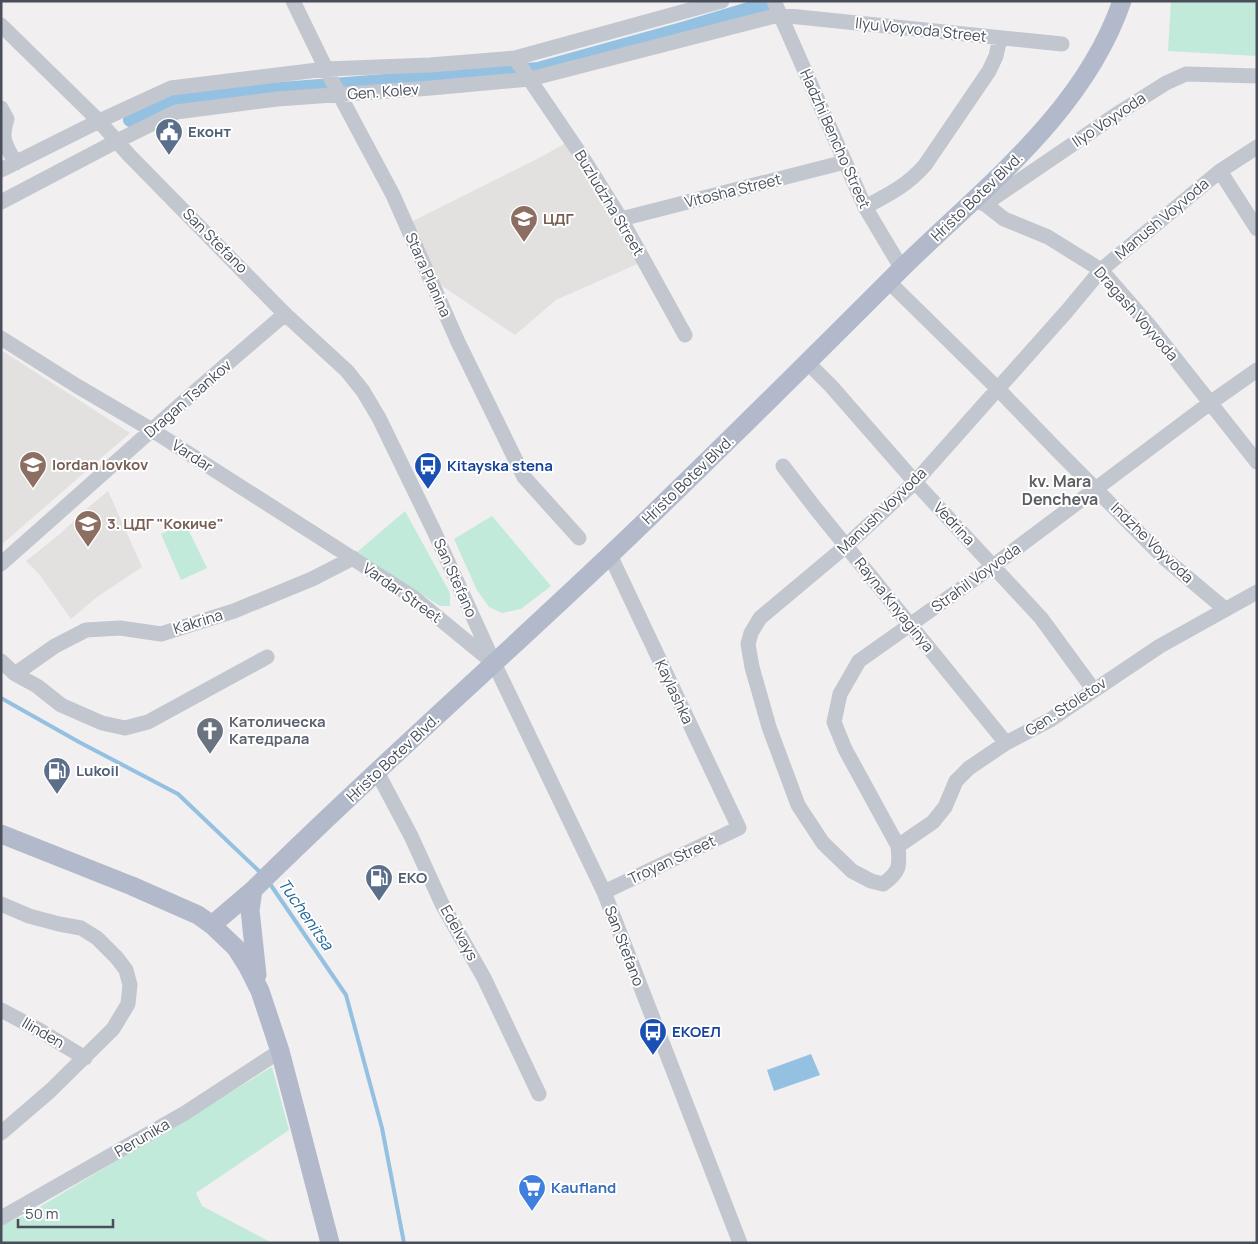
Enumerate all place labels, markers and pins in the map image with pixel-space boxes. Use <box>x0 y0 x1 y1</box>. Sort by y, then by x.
public building icon: Еконт <box>154 117 184 156</box>
place label: Еконт <box>188 121 231 142</box>
school or university icon: ЦДГ <box>509 204 539 243</box>
place label: ЦДГ <box>543 208 575 229</box>
school or university icon: Iordan Iovkov <box>18 450 48 489</box>
bus stop icon: Kitayska stena <box>413 451 443 490</box>
place label: Iordan Iovkov <box>52 454 148 475</box>
place label: Kitayska stena <box>447 455 553 476</box>
school or university icon: 3. ЦДГ "Кокиче" <box>73 509 103 548</box>
place label: 3. ЦДГ "Кокиче" <box>107 513 224 534</box>
place label: Католическа Катедрала <box>229 711 326 749</box>
church icon: Католическа Катедрала <box>195 716 225 755</box>
fuel station icon: Lukoil <box>42 756 72 795</box>
place label: Lukoil <box>76 760 119 781</box>
fuel station icon: EKO <box>364 863 394 902</box>
place label: EKO <box>398 867 427 888</box>
bus stop icon: ЕКОЕЛ <box>638 1017 668 1056</box>
place label: ЕКОЕЛ <box>672 1021 721 1042</box>
supermarket icon: Kaufland <box>517 1173 547 1212</box>
place label: Kaufland <box>551 1177 616 1198</box>

